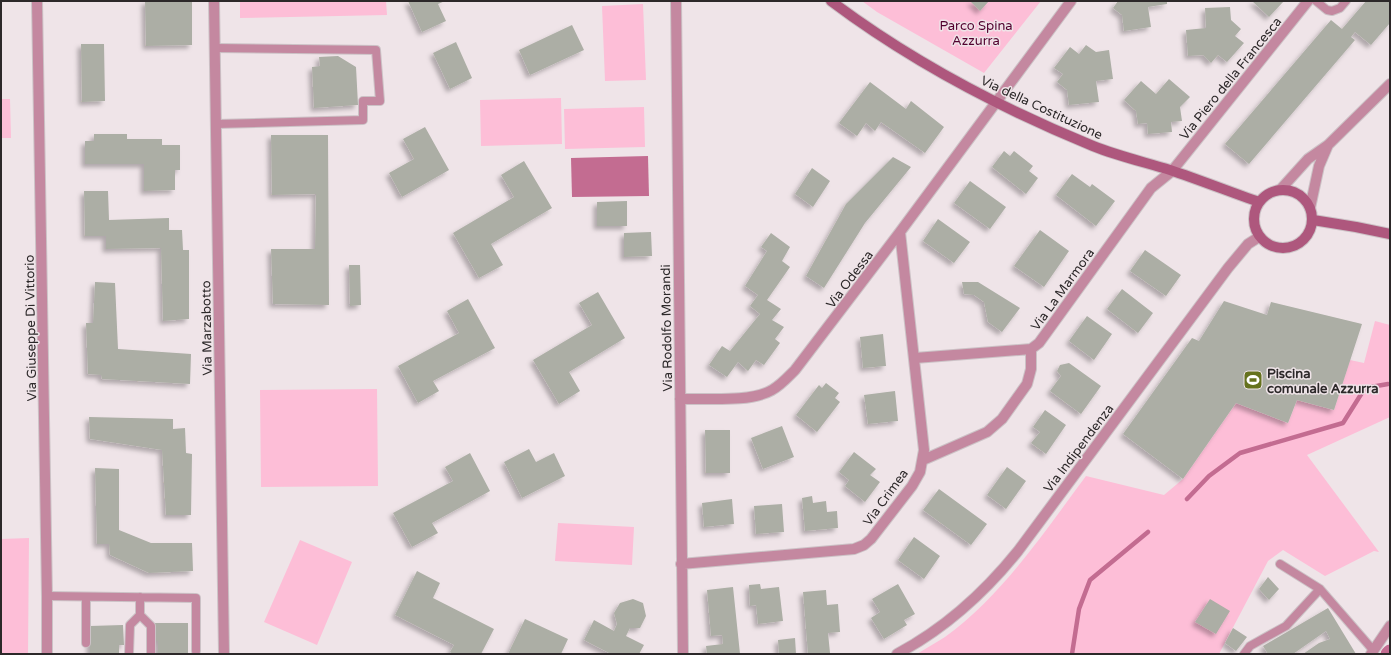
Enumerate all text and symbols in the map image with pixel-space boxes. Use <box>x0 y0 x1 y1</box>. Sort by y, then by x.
street label: Via Piero della Francesca <box>1176 14 1285 143</box>
park label: Parco Spina Azzurra <box>939 18 1013 49</box>
street label: Via della Costituzione <box>978 73 1105 143</box>
street label: Via La Marmora <box>1028 245 1098 334</box>
street label: Via Odessa <box>823 247 877 312</box>
street label: Via Giuseppe Di Vittorio <box>22 254 40 402</box>
street label: Via Rodolfo Morandi <box>658 264 676 392</box>
street label: Via Marzabotto <box>198 280 216 376</box>
place label: Piscina comunale Azzurra <box>1267 366 1379 397</box>
sports icon: Piscina comunale Azzurra <box>1242 369 1264 391</box>
street label: Via Indipendenza <box>1040 401 1117 496</box>
street label: Via Crimea <box>860 466 912 529</box>

